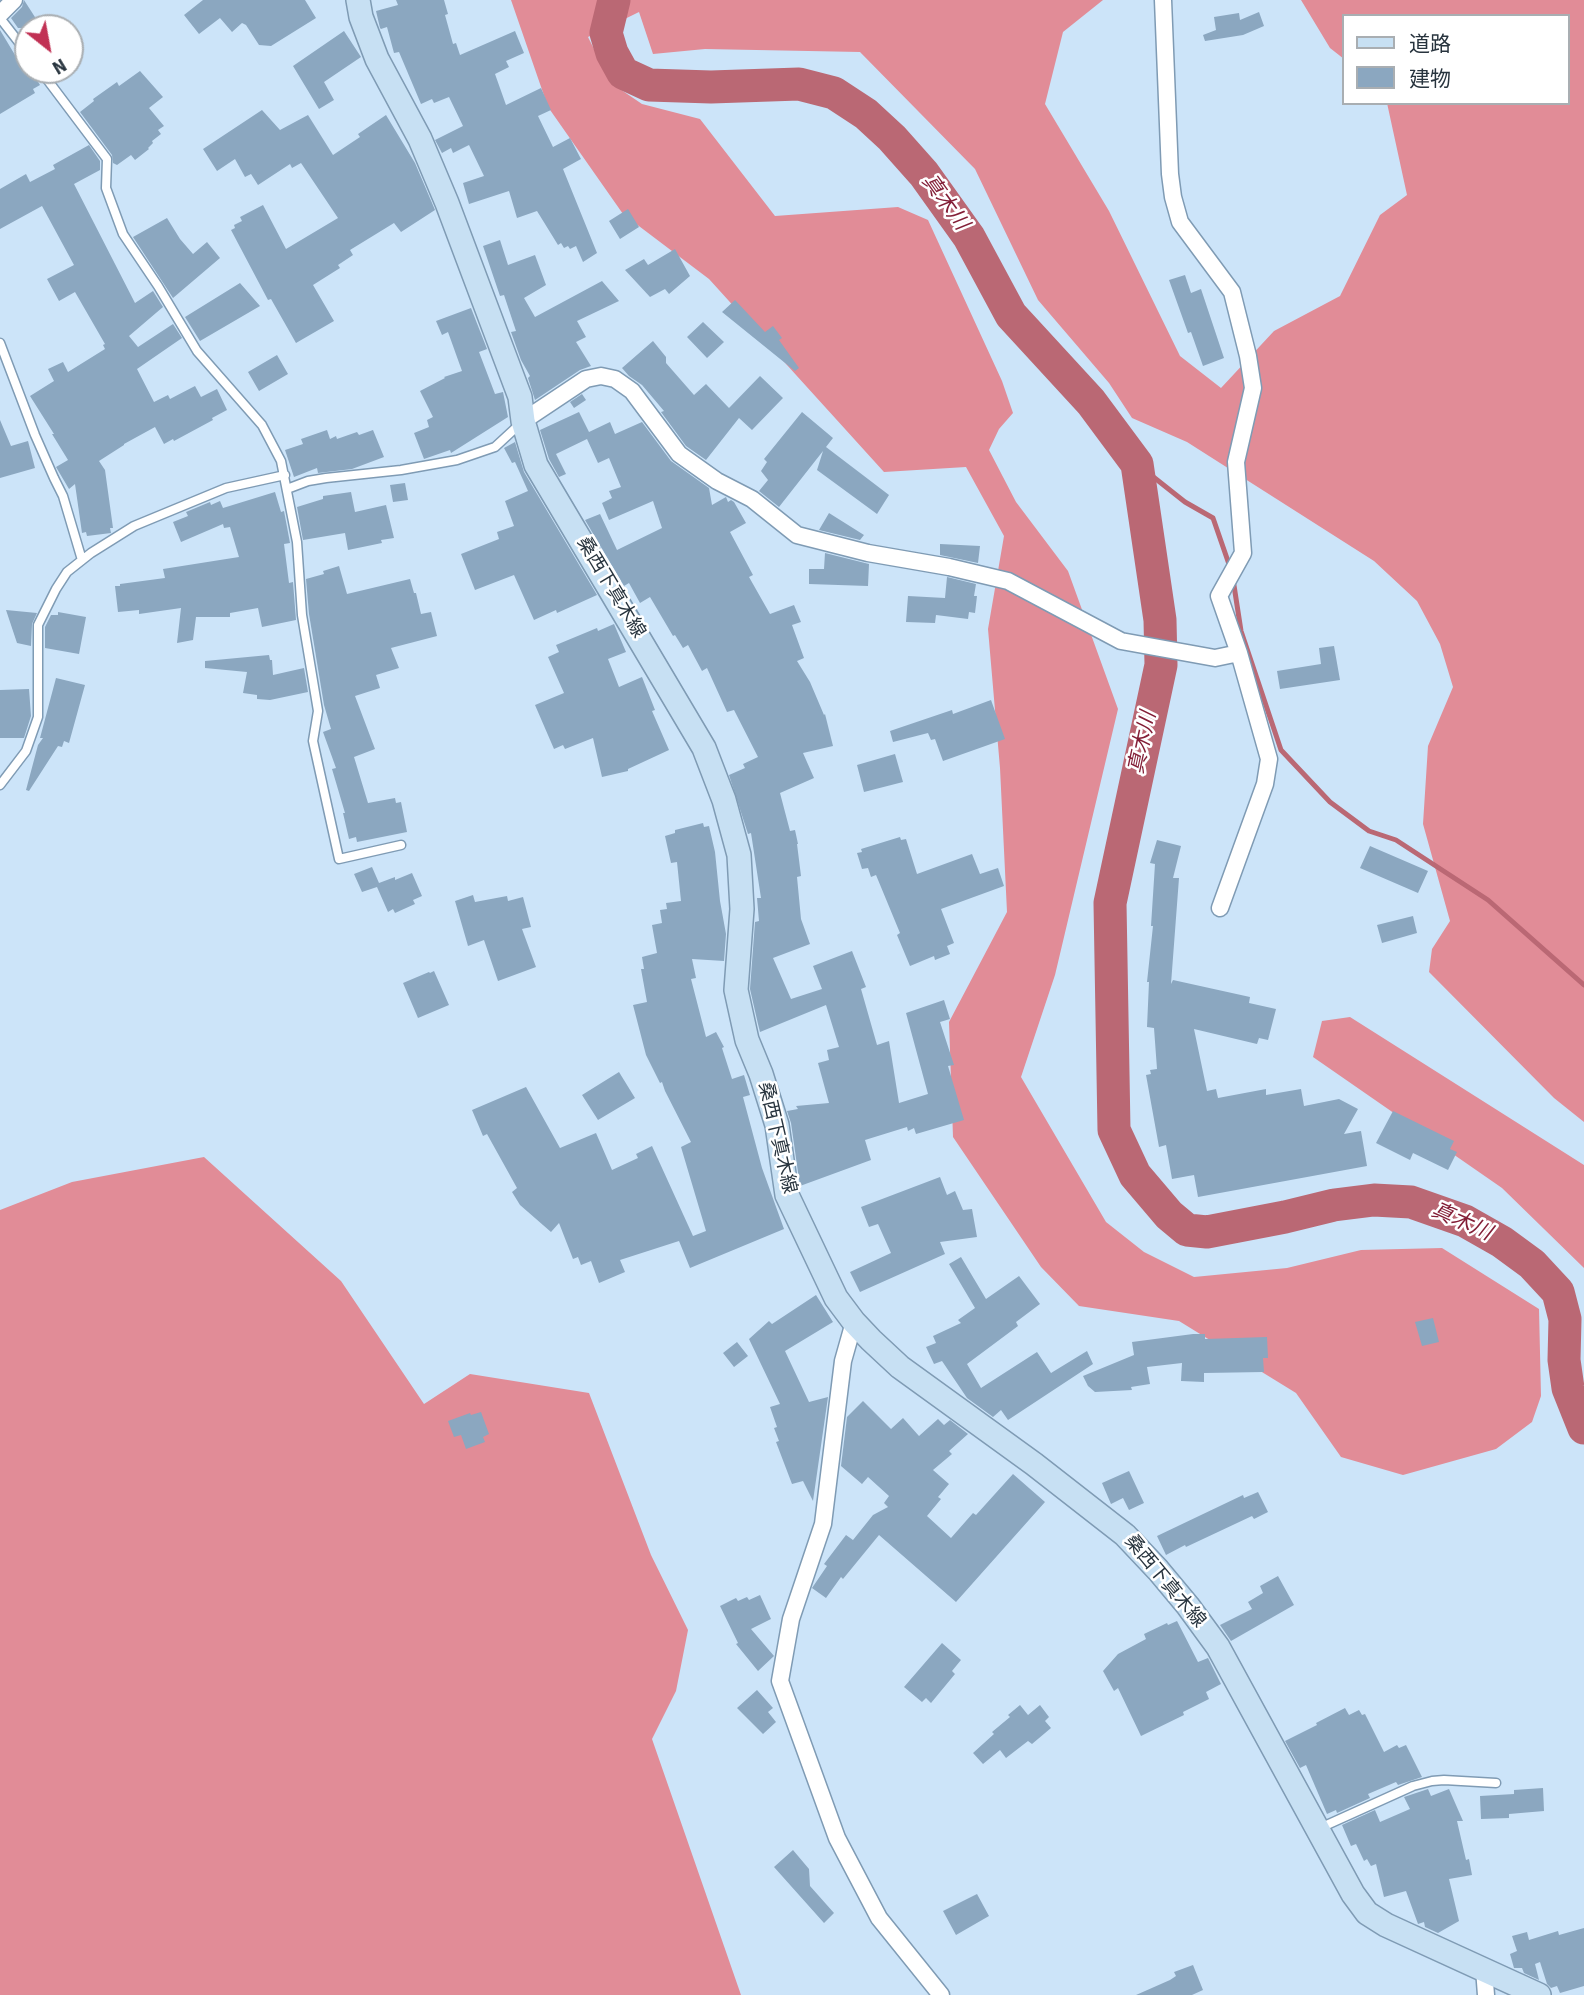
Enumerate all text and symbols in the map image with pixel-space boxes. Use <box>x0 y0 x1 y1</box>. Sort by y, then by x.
north arrow <box>14 14 84 84</box>
legend <box>1342 14 1570 105</box>
text: 道路 <box>1409 29 1451 59</box>
text: N <box>47 51 71 81</box>
text: 建物 <box>1409 64 1451 94</box>
water label: 真木川 <box>915 170 973 236</box>
street label: 桑西下真木線 <box>571 533 649 643</box>
water label: 真木川 <box>1125 710 1163 776</box>
street label: 桑西下真木線 <box>752 1080 800 1196</box>
water label: 真木川 <box>1427 1199 1495 1247</box>
street label: 桑西下真木線 <box>1119 1531 1209 1633</box>

